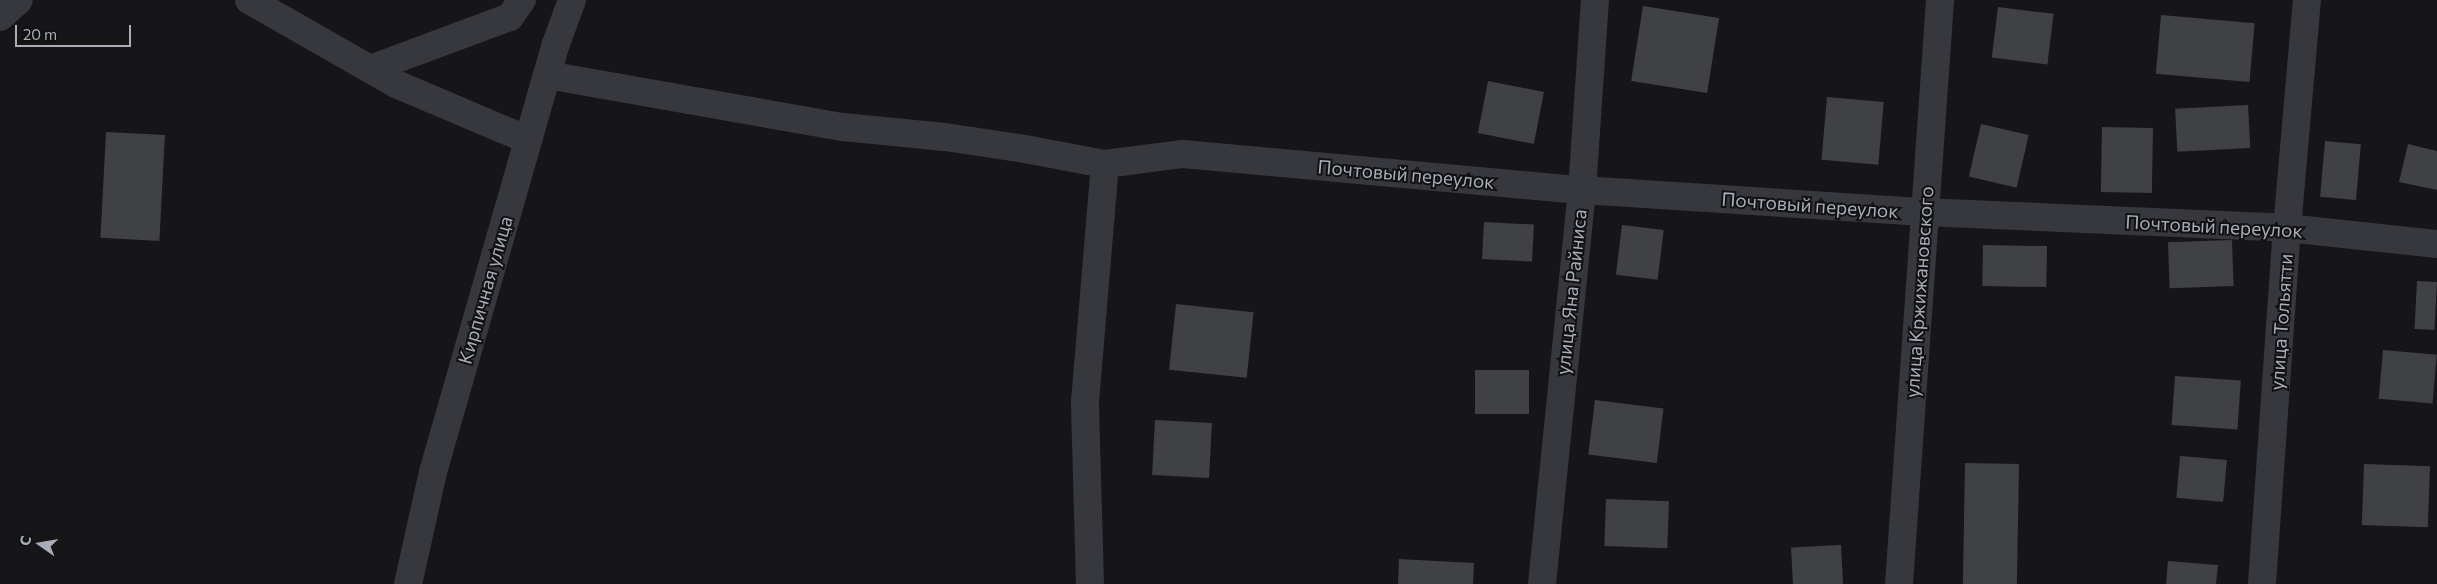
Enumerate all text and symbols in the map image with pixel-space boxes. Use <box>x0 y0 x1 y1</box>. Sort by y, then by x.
scale bar <box>18 15 134 47</box>
text: 20 m <box>23 25 57 43</box>
street label: Почтовый переулок <box>1317 155 1495 193</box>
street label: улица Кржижановского <box>1900 185 1938 399</box>
street label: Почтовый переулок <box>1721 187 1899 223</box>
street label: улица Яна Райниса <box>1551 208 1591 376</box>
street label: Почтовый переулок <box>2125 210 2303 242</box>
street label: Кирпичная улица <box>453 213 517 367</box>
street label: улица Тольятти <box>2265 253 2297 391</box>
north arrow <box>15 519 65 569</box>
text: С <box>16 534 34 547</box>

